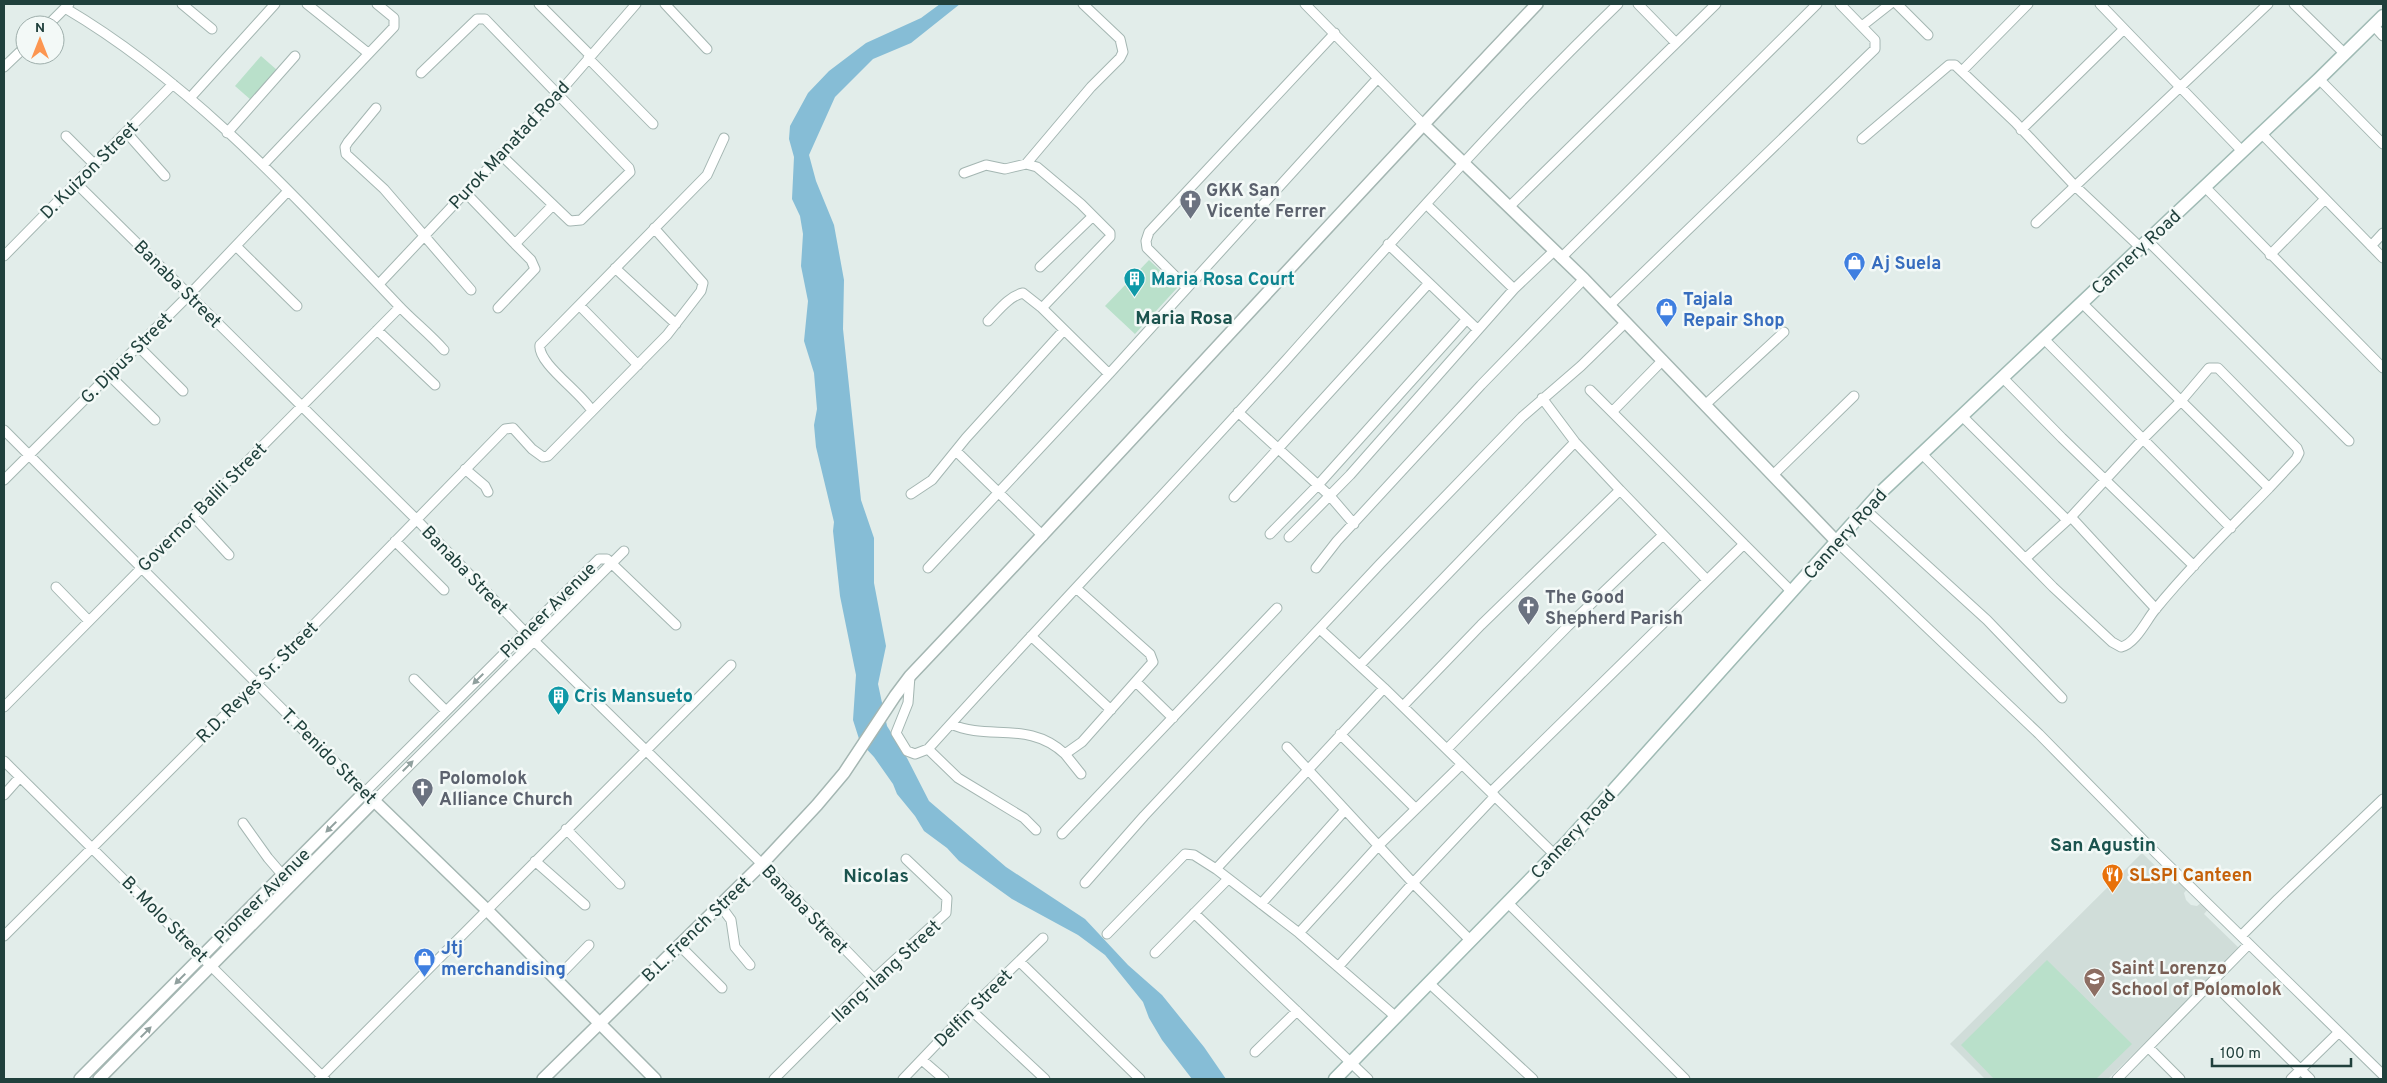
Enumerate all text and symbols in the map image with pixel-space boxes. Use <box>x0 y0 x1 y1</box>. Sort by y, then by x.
north arrow <box>15 15 65 65</box>
text: N <box>35 20 45 37</box>
street label: Purok Manatad Road <box>445 77 576 215</box>
street label: D. Kuizon Street <box>36 117 144 225</box>
place label: GKK San Vicente Ferrer <box>1206 180 1327 224</box>
church icon: GKK San Vicente Ferrer <box>1178 188 1202 219</box>
street label: Cannery Road <box>2087 206 2187 301</box>
street label: Banaba Street <box>128 236 226 334</box>
shop icon: Aj Suela <box>1843 251 1867 282</box>
place label: Aj Suela <box>1871 253 1941 276</box>
building icon: Maria Rosa Court <box>1123 267 1147 298</box>
place label: Maria Rosa Court <box>1151 269 1295 292</box>
place label: Tajala Repair Shop <box>1683 289 1785 333</box>
shop icon: Tajala Repair Shop <box>1655 297 1679 328</box>
district label: Maria Rosa <box>1135 307 1233 331</box>
street label: G. Dipus Street <box>76 308 178 410</box>
street label: Governor Balili Street <box>134 439 273 578</box>
street label: Cannery Road <box>1799 485 1893 585</box>
street label: Banaba Street <box>416 522 512 620</box>
street label: Pioneer Avenue <box>496 558 602 664</box>
place label: The Good Shepherd Parish <box>1545 587 1683 631</box>
church icon: The Good Shepherd Parish <box>1517 595 1541 626</box>
street label: R.D. Reyes Sr. Street <box>192 617 324 749</box>
one-way arrow <box>473 672 485 684</box>
building icon: Cris Mansueto <box>546 684 570 715</box>
place label: Cris Mansueto <box>574 686 693 709</box>
street label: T. Penido Street <box>275 704 381 810</box>
one-way arrow <box>402 760 414 772</box>
place label: Polomolok Alliance Church <box>439 768 573 812</box>
church icon: Polomolok Alliance Church <box>411 776 435 807</box>
street label: Cannery Road <box>1527 785 1622 885</box>
one-way arrow <box>325 821 337 833</box>
district label: San Agustin <box>2050 834 2156 858</box>
street label: Pioneer Avenue <box>210 844 316 950</box>
street label: Banaba Street <box>756 861 852 959</box>
restaurant icon: SLSPI Canteen <box>2101 863 2125 894</box>
district label: Nicolas <box>843 865 909 889</box>
place label: SLSPI Canteen <box>2129 865 2253 888</box>
street label: B. Molo Street <box>116 872 212 968</box>
street label: B.L. French Street <box>638 872 756 988</box>
street label: Ilang-Ilang Street <box>828 916 946 1029</box>
place label: Jtj merchandising <box>441 938 566 982</box>
shop icon: Jtj merchandising <box>413 946 437 977</box>
place label: Saint Lorenzo School of Polomolok <box>2111 958 2282 1002</box>
street label: Delfin Street <box>930 965 1018 1053</box>
school or university icon: Saint Lorenzo School of Polomolok <box>2083 966 2107 997</box>
one-way arrow <box>174 973 186 985</box>
one-way arrow <box>139 1026 151 1038</box>
scale bar <box>2212 1036 2351 1068</box>
text: 100 m <box>2220 1045 2261 1064</box>

